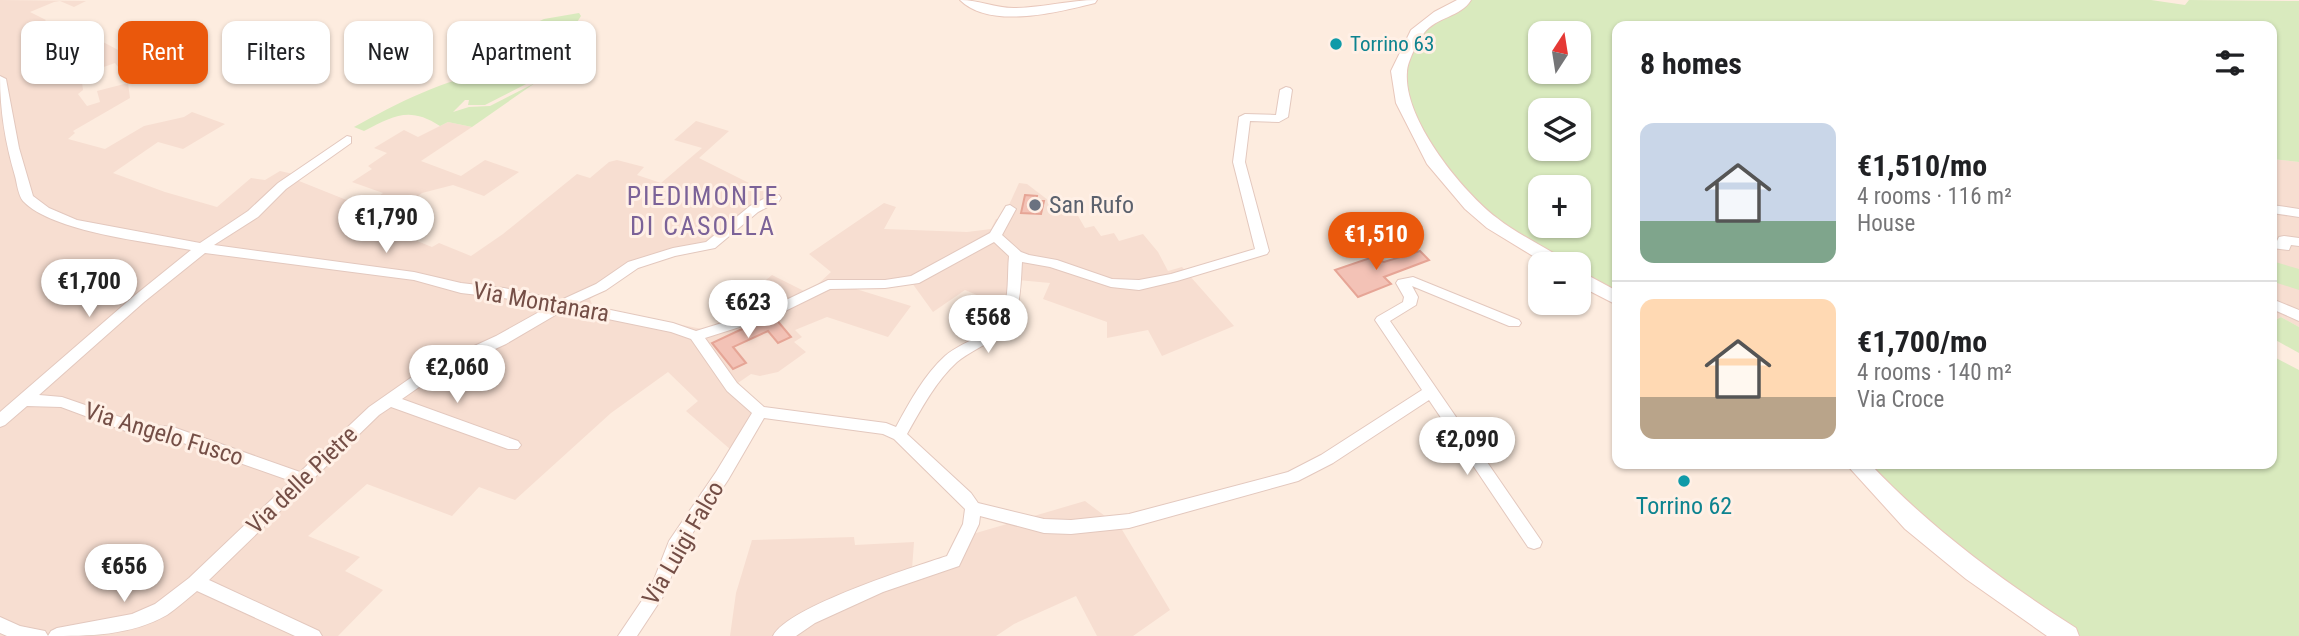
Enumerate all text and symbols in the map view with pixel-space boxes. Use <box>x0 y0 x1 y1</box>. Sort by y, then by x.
chip: Buy <box>21 21 104 84</box>
chip: Rent <box>118 21 208 84</box>
chip: Filters <box>222 21 330 84</box>
chip: New <box>344 21 433 84</box>
chip: Apartment <box>447 21 596 84</box>
north arrow <box>1528 21 1591 84</box>
map controls <box>1528 21 1591 315</box>
place label: Torrino 63 <box>1350 32 1434 56</box>
marker: Torrino 63 <box>1328 36 1344 52</box>
icon: filters <box>2211 44 2249 82</box>
text: 8 homes <box>1640 46 1742 81</box>
button: layers <box>1528 98 1591 161</box>
text: €1,510/mo <box>1857 148 1987 183</box>
icon: home <box>1696 151 1780 235</box>
button: + <box>1528 175 1591 238</box>
district label: PIEDIMONTE DI CASOLLA <box>627 181 779 241</box>
text: 4 rooms · 116 m² <box>1857 183 2012 210</box>
place label: San Rufo <box>1049 191 1134 219</box>
pin: €1,790 <box>329 196 443 255</box>
marker: San Rufo <box>1027 197 1043 213</box>
text: €1,790 <box>354 204 418 231</box>
text: House <box>1857 210 1915 237</box>
pin: €1,510 <box>1319 212 1433 272</box>
text: €1,510 <box>1344 221 1408 248</box>
button: − <box>1528 252 1591 315</box>
pin: €1,700 <box>32 260 146 319</box>
text: €1,700 <box>57 268 121 295</box>
street label: Via Montanara <box>471 276 611 328</box>
pin: €623 <box>707 280 789 340</box>
text: €623 <box>725 289 771 316</box>
pin: €568 <box>947 296 1029 355</box>
text: €568 <box>965 304 1011 331</box>
text: €1,700/mo <box>1857 324 1987 359</box>
icon: home <box>1696 327 1780 411</box>
pin: €2,060 <box>400 346 514 405</box>
text: €2,060 <box>425 354 489 381</box>
text: 4 rooms · 140 m² <box>1857 359 2012 386</box>
text: Via Croce <box>1857 386 1944 413</box>
street label: Via Angelo Fusco <box>81 397 247 471</box>
pin: €2,090 <box>1410 418 1524 477</box>
street label: Via delle Pietre <box>241 420 363 540</box>
text: €2,090 <box>1435 426 1499 453</box>
marker: Torrino 62 <box>1676 473 1692 489</box>
street label: Via Luigi Falco <box>636 476 730 610</box>
place label: Torrino 62 <box>1636 492 1732 520</box>
pin: €656 <box>83 544 165 604</box>
text: €656 <box>101 553 147 580</box>

